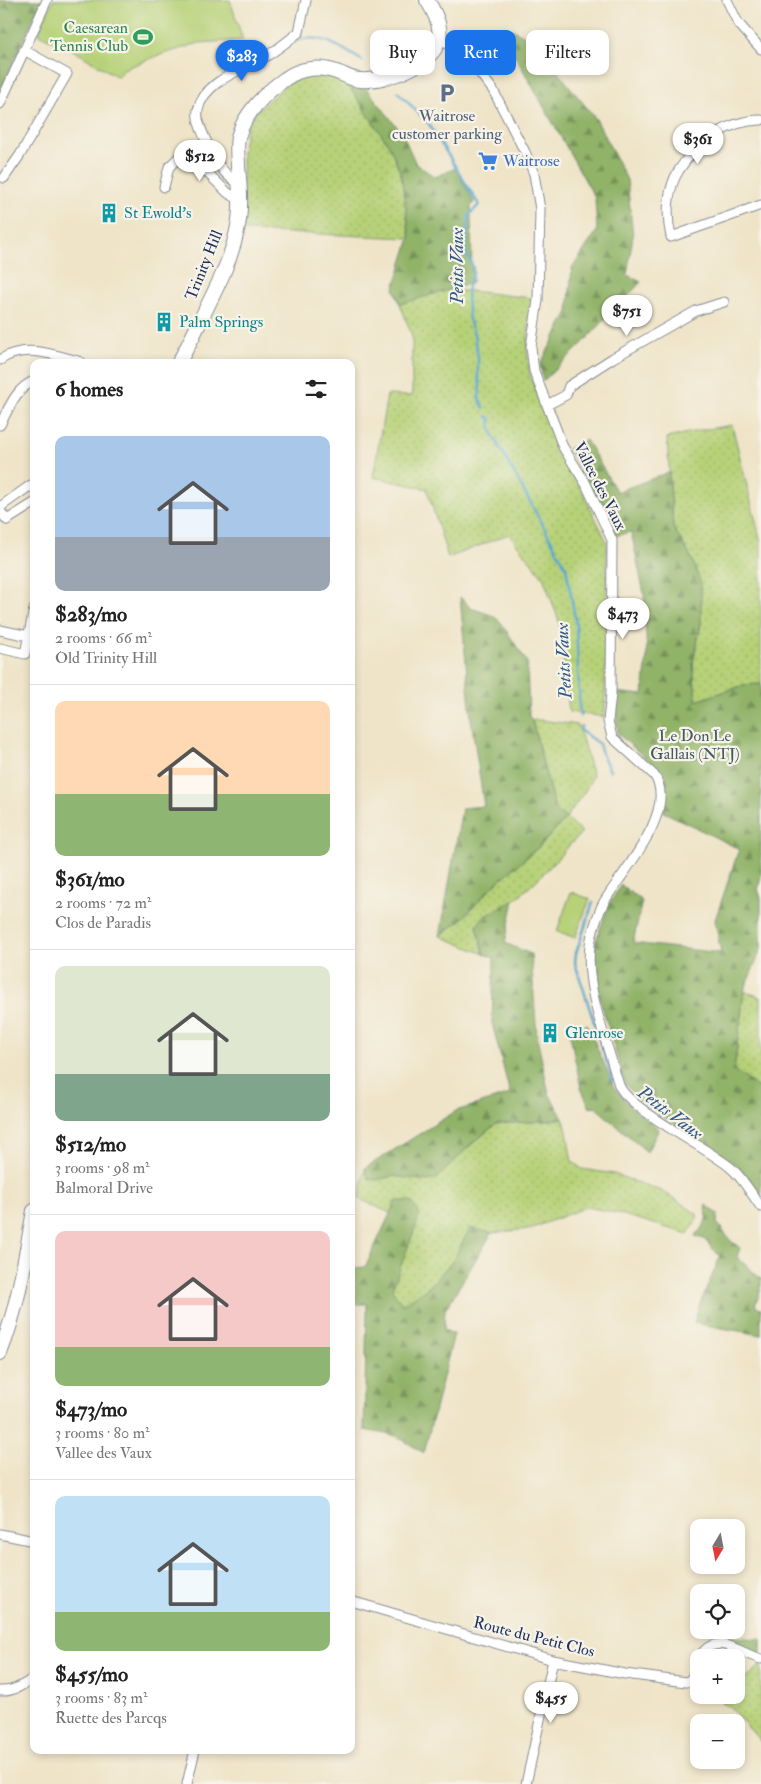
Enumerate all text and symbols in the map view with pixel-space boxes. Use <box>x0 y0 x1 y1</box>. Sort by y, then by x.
place label: Caesarean Tennis Club <box>50 18 128 56</box>
sports icon: Caesarean Tennis Club <box>132 26 154 48</box>
chip: Buy <box>370 30 435 75</box>
chip: Rent <box>445 30 516 75</box>
chip: Filters <box>526 30 609 75</box>
pin: $283 <box>212 39 272 82</box>
text: $283 <box>227 46 257 66</box>
parking icon: Waitrose customer parking <box>436 82 458 104</box>
place label: Waitrose customer parking <box>392 106 503 145</box>
pin: $361 <box>668 122 728 165</box>
text: $361 <box>684 129 712 149</box>
pin: $512 <box>170 140 230 182</box>
text: $512 <box>185 146 215 166</box>
supermarket icon: Waitrose <box>477 150 499 172</box>
place label: Waitrose <box>502 151 560 171</box>
building icon: St Ewold's <box>98 202 120 224</box>
place label: St Ewold's <box>124 203 191 223</box>
street label: Trinity Hill <box>181 227 227 303</box>
water label: Petits Vaux <box>446 228 469 305</box>
pin: $751 <box>597 294 657 337</box>
text: $751 <box>612 301 642 321</box>
building icon: Palm Springs <box>153 311 175 333</box>
place label: Palm Springs <box>179 312 263 333</box>
icon: filters <box>302 375 330 403</box>
text: 6 homes <box>55 376 123 403</box>
street label: Vallee des Vaux <box>569 438 631 534</box>
icon: home <box>148 468 238 558</box>
pin: $473 <box>593 598 653 640</box>
text: $283/mo <box>55 601 127 628</box>
text: $473 <box>608 604 638 624</box>
water label: Petits Vaux <box>551 622 578 701</box>
text: 2 rooms · 66 m² <box>55 628 152 648</box>
text: Old Trinity Hill <box>55 648 157 668</box>
park label: Le Don Le Gallais (NTJ) <box>650 726 740 765</box>
icon: home <box>148 734 238 824</box>
text: $361/mo <box>55 866 125 893</box>
text: 2 rooms · 72 m² <box>55 893 151 913</box>
text: Clos de Paradis <box>55 913 151 933</box>
icon: home <box>148 999 238 1089</box>
building icon: Glenrose <box>539 1022 561 1044</box>
place label: Glenrose <box>565 1023 624 1043</box>
water label: Petits Vaux <box>632 1080 708 1145</box>
text: $512/mo <box>55 1131 126 1158</box>
text: 3 rooms · 98 m² <box>55 1158 150 1178</box>
text: Balmoral Drive <box>55 1178 153 1198</box>
icon: home <box>148 1264 238 1354</box>
text: $473/mo <box>55 1396 127 1423</box>
text: 3 rooms · 80 m² <box>55 1423 150 1443</box>
text: Vallee des Vaux <box>55 1443 152 1463</box>
north arrow <box>690 1519 745 1574</box>
map controls <box>690 1519 745 1769</box>
icon: home <box>148 1529 238 1619</box>
button: locate <box>690 1584 745 1639</box>
street label: Route du Petit Clos <box>471 1612 597 1662</box>
button: + <box>690 1649 745 1704</box>
text: $455/mo <box>55 1661 128 1688</box>
pin: $455 <box>521 1682 581 1724</box>
text: 3 rooms · 83 m² <box>55 1688 148 1708</box>
text: $455 <box>535 1688 567 1708</box>
text: Ruette des Parcqs <box>55 1708 167 1728</box>
button: − <box>690 1714 745 1769</box>

